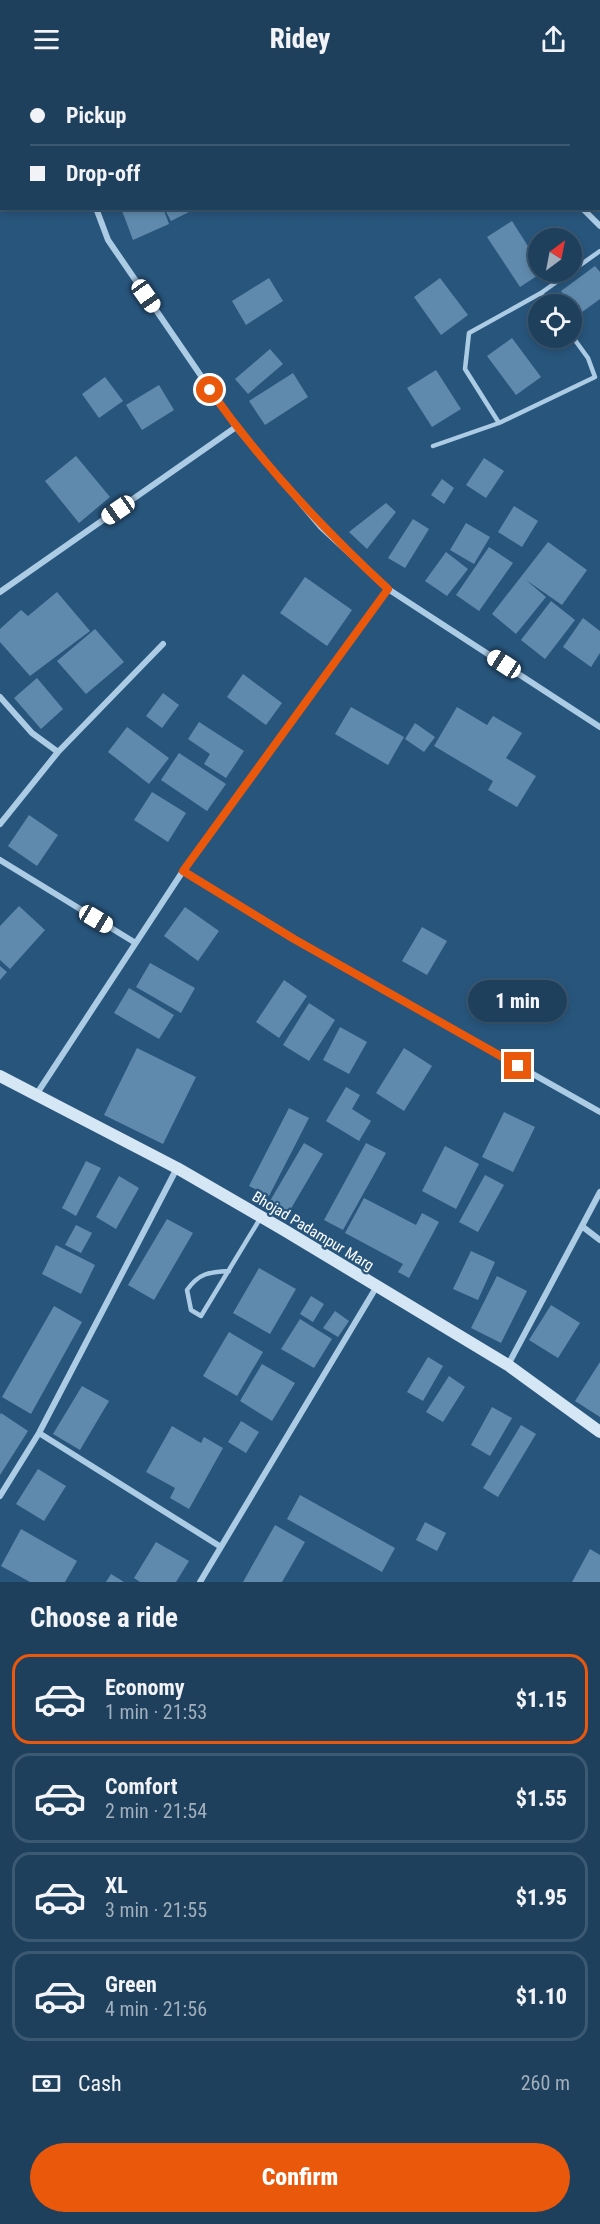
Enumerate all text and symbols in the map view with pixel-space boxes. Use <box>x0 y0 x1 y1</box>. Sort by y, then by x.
icon: menu <box>30 23 63 56</box>
text: Ridey <box>270 23 330 55</box>
icon: share <box>537 23 570 56</box>
text: Pickup <box>66 103 126 128</box>
text: Drop-off <box>66 161 140 186</box>
north arrow <box>528 228 582 282</box>
map controls <box>528 228 582 348</box>
car <box>128 276 164 316</box>
button: locate <box>528 294 582 348</box>
route start <box>196 376 223 403</box>
car <box>98 492 138 528</box>
car <box>484 647 524 681</box>
car <box>76 902 116 936</box>
callout: 1 min <box>468 979 568 1021</box>
text: 1 min <box>495 989 540 1013</box>
route end <box>504 1052 531 1079</box>
street label: Bhojad Padampur Marg <box>249 1188 377 1274</box>
text: Choose a ride <box>30 1602 178 1634</box>
icon: car <box>33 1672 87 1726</box>
text: Economy <box>105 1675 185 1700</box>
text: $1.15 <box>516 1687 567 1712</box>
text: 1 min · 21:53 <box>105 1700 207 1724</box>
icon: car <box>33 1771 87 1825</box>
text: Comfort <box>105 1774 178 1799</box>
text: $1.55 <box>516 1786 567 1811</box>
text: 2 min · 21:54 <box>105 1799 207 1823</box>
icon: car <box>33 1870 87 1924</box>
text: XL <box>105 1873 128 1898</box>
text: $1.95 <box>516 1885 567 1910</box>
text: 3 min · 21:55 <box>105 1898 207 1922</box>
icon: car <box>33 1969 87 2023</box>
text: Green <box>105 1972 157 1997</box>
text: $1.10 <box>516 1984 567 2009</box>
text: 4 min · 21:56 <box>105 1997 207 2021</box>
icon: cash <box>30 2067 63 2100</box>
text: Cash <box>78 2071 122 2096</box>
text: 260 m <box>521 2071 570 2095</box>
button: Confirm <box>30 2143 570 2212</box>

